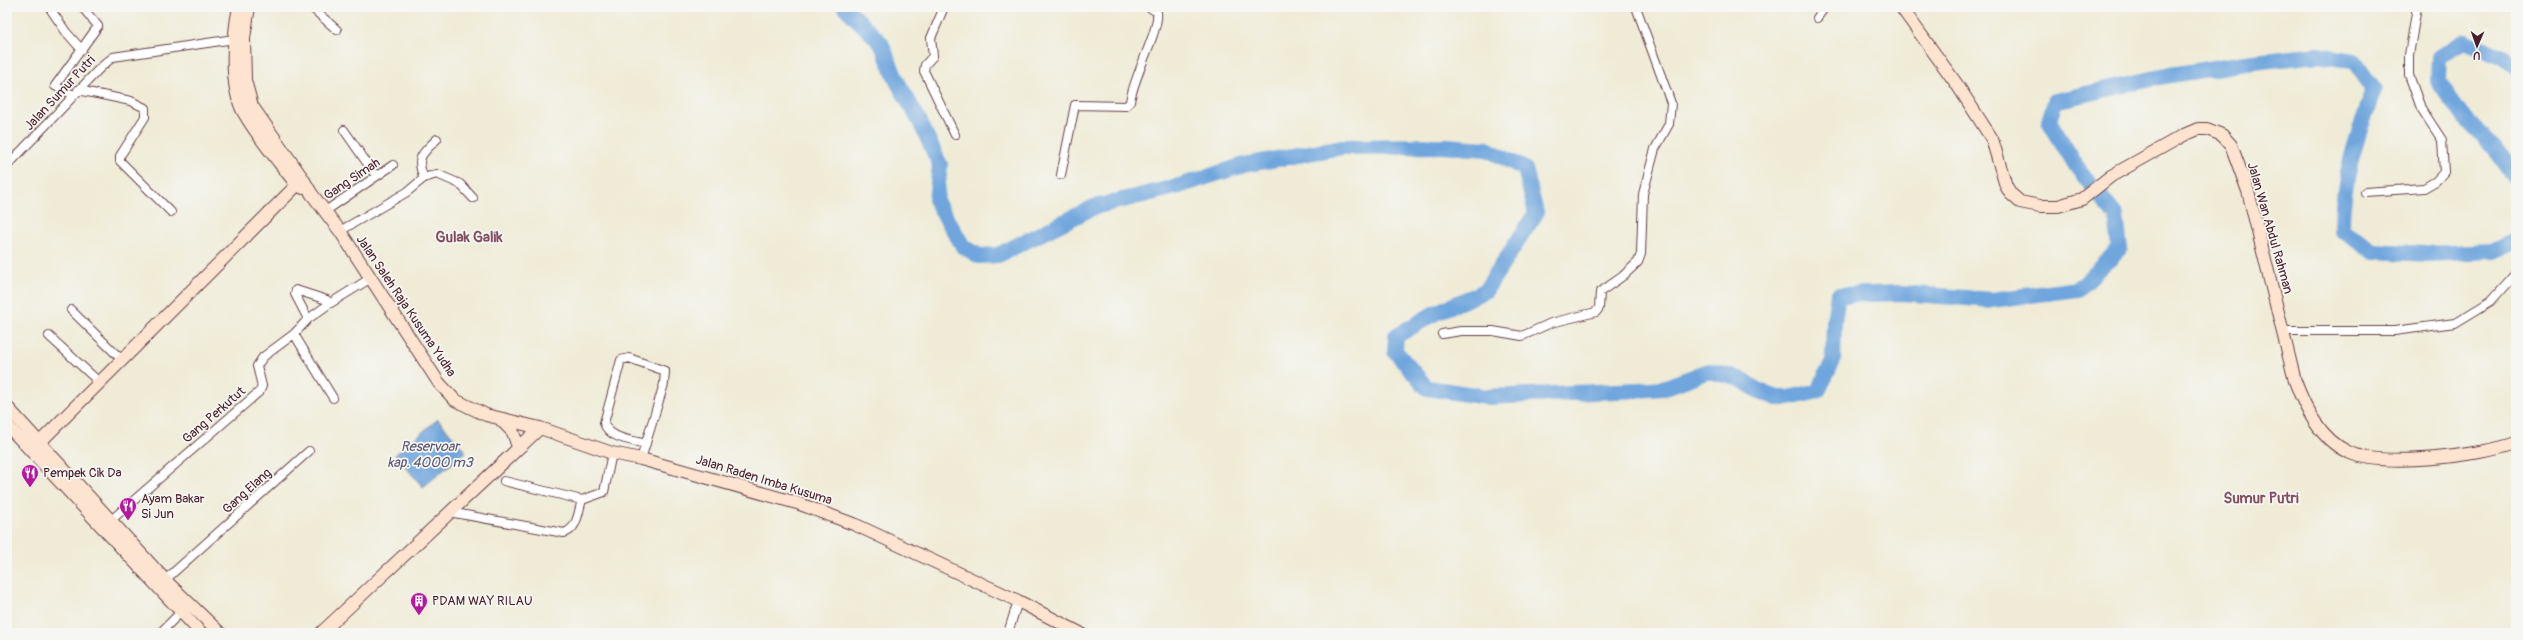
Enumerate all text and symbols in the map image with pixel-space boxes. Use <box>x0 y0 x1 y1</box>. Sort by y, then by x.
north arrow <box>2457 26 2497 66</box>
text: U <box>2473 49 2481 62</box>
street label: Jalan Sumur Putri <box>21 52 99 134</box>
street label: Gang Simah <box>321 154 383 204</box>
street label: Jalan Wan Abdul Rahman <box>2244 160 2296 296</box>
district label: Gulak Galik <box>436 228 503 247</box>
street label: Jalan Saleh Raja Kusuma Yudha <box>353 232 459 380</box>
street label: Gang Perkutut <box>179 383 249 447</box>
water label: Reservoar kap. 4000 m3 <box>387 438 475 471</box>
street label: Jalan Raden Imba Kusuma <box>694 452 834 508</box>
restaurant icon: Pempek Cik Da <box>20 463 40 488</box>
place label: Pempek Cik Da <box>43 465 122 481</box>
street label: Gang Elang <box>219 465 275 517</box>
district label: Sumur Putri <box>2223 489 2299 508</box>
place label: Ayam Bakar Si Jun <box>141 491 205 522</box>
restaurant icon: Ayam Bakar Si Jun <box>118 496 138 521</box>
building icon: PDAM WAY RILAU <box>409 591 429 616</box>
place label: PDAM WAY RILAU <box>432 593 533 609</box>

